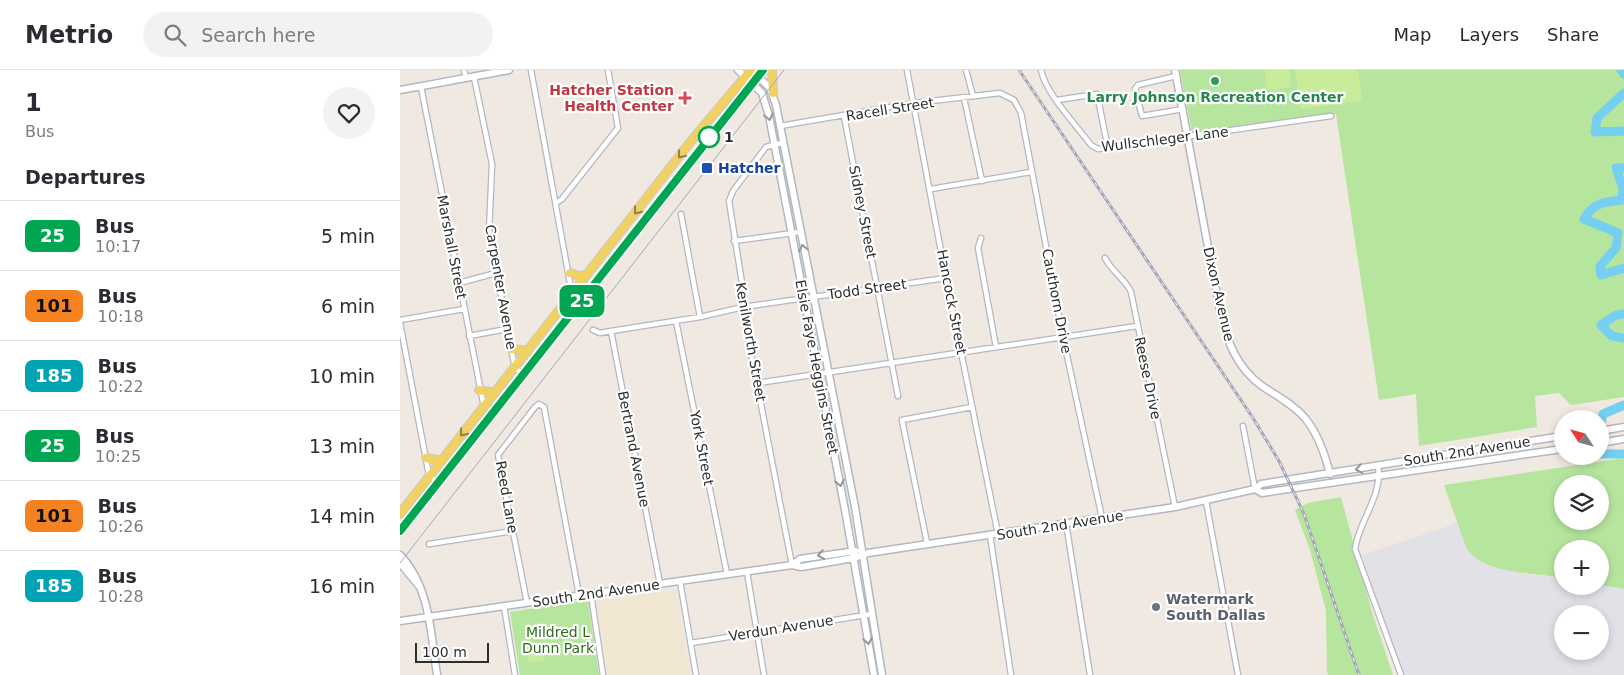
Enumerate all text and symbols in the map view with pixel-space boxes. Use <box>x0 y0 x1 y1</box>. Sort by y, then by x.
search box <box>143 12 493 57</box>
text: Metrio <box>25 21 113 49</box>
icon: search <box>161 21 189 49</box>
text: Search here <box>201 24 315 46</box>
text: Map <box>1393 24 1431 45</box>
text: Layers <box>1459 24 1519 45</box>
text: Share <box>1547 24 1599 45</box>
marker: Larry Johnson Recreation Center <box>1209 75 1221 87</box>
place label: Hatcher Station Health Center <box>549 82 674 114</box>
button: heart <box>323 87 375 139</box>
text: 1 <box>25 89 42 117</box>
place label: Larry Johnson Recreation Center <box>1087 89 1344 105</box>
marker: Hatcher Station Health Center <box>678 91 692 105</box>
street label: Racell Street <box>845 94 936 124</box>
one-way arrow <box>764 113 774 121</box>
text: Bus <box>25 122 54 141</box>
street label: Wullschleger Lane <box>1101 123 1229 155</box>
marker: 1 <box>698 126 720 148</box>
place label: 1 <box>724 129 734 145</box>
one-way arrow <box>678 149 687 159</box>
place label: Hatcher <box>718 160 781 176</box>
marker: Hatcher <box>700 161 714 175</box>
street label: Sidney Street <box>846 164 880 260</box>
text: Departures <box>25 166 146 188</box>
street label: Marshall Street <box>434 193 470 301</box>
one-way arrow <box>634 205 643 214</box>
text: Bus <box>95 215 134 237</box>
street label: Carpenter Avenue <box>482 223 520 351</box>
text: 25 <box>40 225 65 246</box>
text: 5 min <box>321 225 375 247</box>
text: 10:17 <box>95 237 141 256</box>
one-way arrow <box>798 244 809 252</box>
street label: Dixon Avenue <box>1200 245 1238 343</box>
street label: Cauthorn Drive <box>1039 247 1075 355</box>
street label: Hancock Street <box>934 248 970 357</box>
street label: Todd Street <box>826 275 908 303</box>
street label: Elsie Faye Heggins Street <box>792 278 842 456</box>
street label: Kenilworth Street <box>733 281 769 403</box>
text: Bus <box>98 285 137 307</box>
line badge: 25 <box>560 285 604 317</box>
text: 25 <box>569 290 595 311</box>
text: 101 <box>35 295 73 316</box>
text: 6 min <box>321 295 375 317</box>
text: 10:18 <box>98 307 144 326</box>
street label: Reese Drive <box>1131 335 1165 421</box>
text: Bus <box>98 355 137 377</box>
text: 185 <box>35 365 73 386</box>
text: 10 min <box>309 365 375 387</box>
text: 10:22 <box>98 377 144 396</box>
street label: Bertrand Avenue <box>615 390 653 508</box>
street label: York Street <box>687 408 717 487</box>
north arrow <box>1554 410 1609 465</box>
map controls <box>1554 410 1609 660</box>
text: Bus <box>95 425 134 447</box>
one-way arrow <box>460 428 469 437</box>
street label: South 2nd Avenue <box>1402 433 1532 469</box>
text: 25 <box>40 435 65 456</box>
text: 13 min <box>309 435 375 457</box>
text: 10:25 <box>95 447 141 466</box>
street label: Reed Lane <box>493 459 521 535</box>
one-way arrow <box>1354 463 1363 473</box>
button: layers <box>1554 475 1609 530</box>
one-way arrow <box>834 478 844 487</box>
text: Bus <box>98 495 137 517</box>
text: 101 <box>35 505 73 526</box>
text: 14 min <box>309 505 375 527</box>
street label: South 2nd Avenue <box>995 507 1125 543</box>
text: 10:26 <box>98 517 144 536</box>
button: + <box>1554 540 1609 595</box>
one-way arrow <box>817 550 826 560</box>
text: Bus <box>98 565 137 587</box>
text: 185 <box>35 575 73 596</box>
text: 16 min <box>309 575 375 597</box>
street label: South 2nd Avenue <box>531 576 661 610</box>
text: 10:28 <box>98 587 144 606</box>
place label: Watermark South Dallas <box>1166 591 1266 623</box>
marker: Watermark South Dallas <box>1150 601 1162 613</box>
button: − <box>1554 605 1609 660</box>
street label: Verdun Avenue <box>728 612 834 644</box>
park label: Mildred L Dunn Park <box>522 624 595 656</box>
one-way arrow <box>862 637 873 645</box>
scale bar <box>415 640 489 663</box>
text: 100 m <box>422 644 467 660</box>

